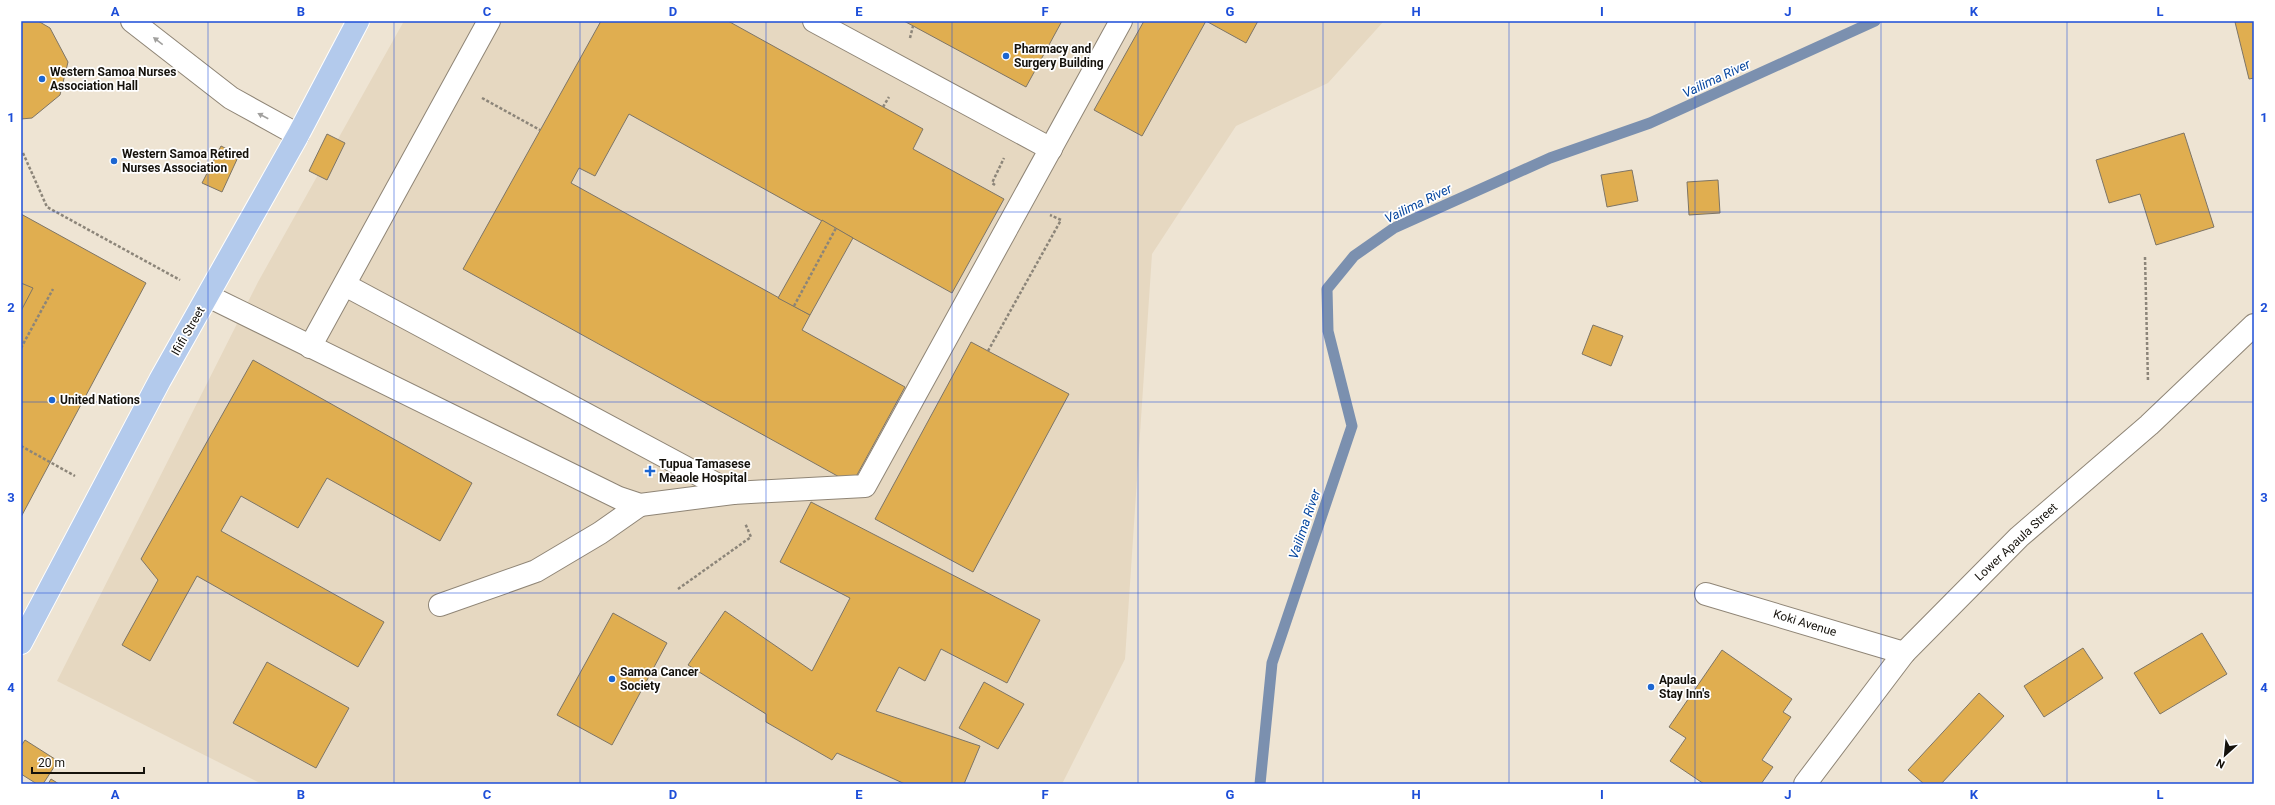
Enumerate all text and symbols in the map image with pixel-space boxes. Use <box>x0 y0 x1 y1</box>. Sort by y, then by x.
text: A <box>111 4 120 19</box>
text: B <box>297 4 305 19</box>
text: C <box>483 4 492 19</box>
text: D <box>669 4 677 19</box>
text: E <box>855 4 863 19</box>
text: F <box>1041 4 1049 19</box>
text: G <box>1226 4 1235 19</box>
text: H <box>1411 4 1421 19</box>
text: I <box>1600 4 1604 19</box>
text: J <box>1784 4 1792 19</box>
text: K <box>1970 4 1979 19</box>
text: L <box>2156 4 2164 19</box>
one-way arrow <box>152 37 163 45</box>
place label: Pharmacy and Surgery Building <box>1014 42 1104 70</box>
marker: Pharmacy and Surgery Building <box>1001 51 1011 61</box>
water label: Vailima River <box>1680 56 1753 101</box>
place label: Western Samoa Nurses Association Hall <box>50 65 176 93</box>
marker: Western Samoa Nurses Association Hall <box>37 74 47 84</box>
text: 1 <box>7 110 15 125</box>
text: 1 <box>2260 110 2268 125</box>
one-way arrow <box>258 113 269 120</box>
place label: Western Samoa Retired Nurses Association <box>122 147 249 175</box>
marker: Western Samoa Retired Nurses Association <box>109 156 119 166</box>
water label: Vailima River <box>1382 180 1455 226</box>
text: 2 <box>7 300 15 315</box>
text: 2 <box>2260 300 2268 315</box>
street label: Ifiifi Street <box>168 304 208 358</box>
place label: United Nations <box>60 393 140 407</box>
marker: United Nations <box>47 395 57 405</box>
place label: Tupua Tamasese Meaole Hospital <box>659 457 751 485</box>
marker: Tupua Tamasese Meaole Hospital <box>644 465 656 477</box>
water label: Vailima River <box>1286 487 1324 561</box>
text: 3 <box>7 490 15 505</box>
text: 3 <box>2260 490 2268 505</box>
street label: Lower Apaula Street <box>1972 500 2060 584</box>
street label: Koki Avenue <box>1772 607 1838 639</box>
place label: Samoa Cancer Society <box>620 665 699 693</box>
place label: Apaula Stay Inn's <box>1659 673 1710 701</box>
marker: Samoa Cancer Society <box>607 674 617 684</box>
text: 4 <box>7 680 15 695</box>
text: 4 <box>2260 680 2268 695</box>
marker: Apaula Stay Inn's <box>1646 682 1656 692</box>
north arrow <box>2205 735 2245 775</box>
scale bar <box>32 749 144 775</box>
text: 20 m <box>38 756 65 770</box>
text: N <box>2214 756 2227 771</box>
text: A <box>111 787 120 802</box>
text: B <box>297 787 305 802</box>
text: C <box>483 787 492 802</box>
text: D <box>669 787 677 802</box>
text: E <box>855 787 863 802</box>
text: F <box>1041 787 1049 802</box>
text: G <box>1226 787 1235 802</box>
text: H <box>1411 787 1421 802</box>
text: I <box>1600 787 1604 802</box>
text: J <box>1784 787 1792 802</box>
text: K <box>1970 787 1979 802</box>
text: L <box>2156 787 2164 802</box>

